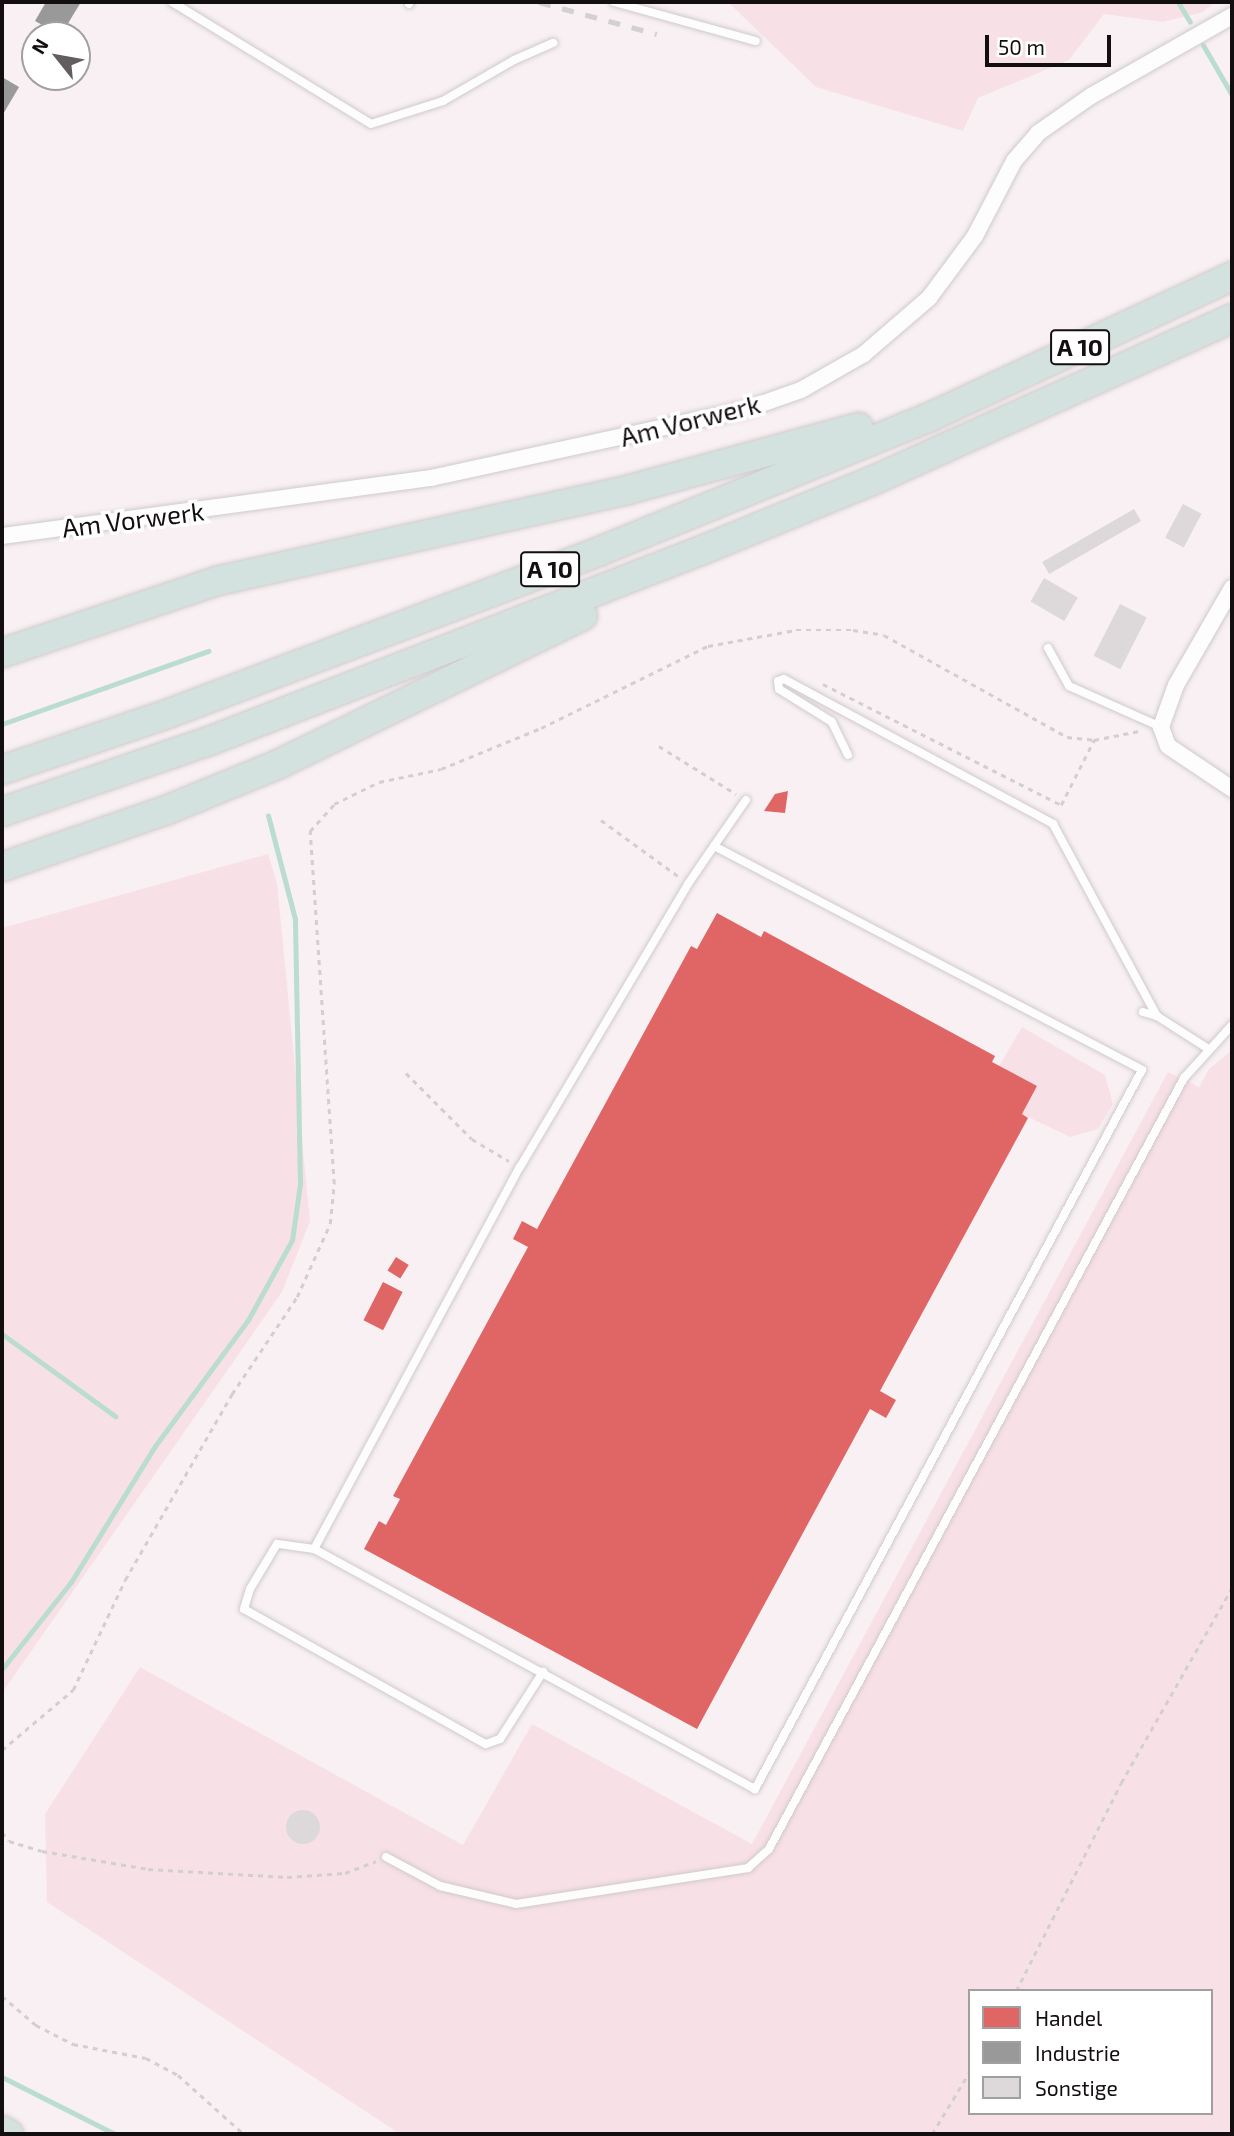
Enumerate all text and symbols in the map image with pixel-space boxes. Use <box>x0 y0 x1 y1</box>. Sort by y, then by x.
north arrow <box>21 21 91 91</box>
scale bar <box>989 21 1115 65</box>
text: N <box>26 34 53 58</box>
text: 50 m <box>998 34 1045 59</box>
road number: A 10 <box>1048 326 1112 368</box>
street label: Am Vorwerk <box>616 387 764 453</box>
street label: Am Vorwerk <box>60 495 206 543</box>
road number: A 10 <box>518 548 582 590</box>
legend <box>968 1989 1213 2115</box>
text: Handel <box>1035 2005 1102 2030</box>
text: Industrie <box>1035 2040 1120 2065</box>
text: Sonstige <box>1035 2075 1118 2100</box>

